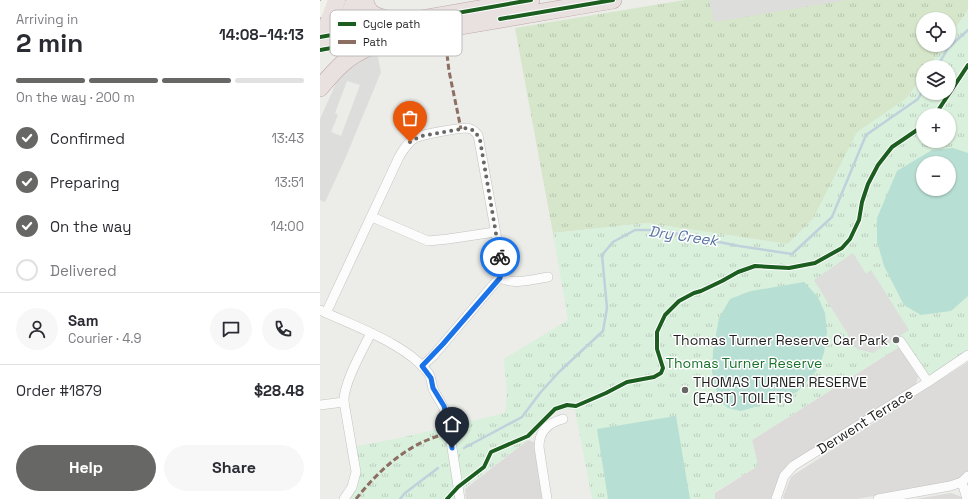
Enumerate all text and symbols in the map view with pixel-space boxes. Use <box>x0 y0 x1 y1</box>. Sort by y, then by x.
legend <box>330 10 462 56</box>
text: Arriving in <box>16 11 78 28</box>
map controls <box>916 12 956 196</box>
button: locate <box>916 12 956 52</box>
text: Cycle path <box>363 17 420 31</box>
text: 14:08–14:13 <box>219 25 304 44</box>
text: 2 min <box>16 26 83 60</box>
text: Path <box>363 35 387 49</box>
button: layers <box>916 60 956 100</box>
text: On the way · 200 m <box>16 89 135 106</box>
pin <box>393 101 427 142</box>
icon: bag <box>399 107 421 129</box>
button: + <box>916 108 956 148</box>
icon: check <box>16 127 38 149</box>
text: Confirmed <box>50 129 125 148</box>
text: 13:43 <box>271 130 304 147</box>
button: − <box>916 156 956 196</box>
icon: check <box>16 171 38 193</box>
text: Preparing <box>50 173 120 192</box>
text: 13:51 <box>274 174 304 191</box>
icon: check <box>16 215 38 237</box>
text: On the way <box>50 217 131 236</box>
text: 14:00 <box>270 218 304 235</box>
water label: Dry Creek <box>647 221 721 250</box>
courier <box>480 237 520 277</box>
icon: bike <box>489 246 511 268</box>
text: Delivered <box>50 261 117 280</box>
button: person <box>16 308 58 350</box>
button: chat <box>210 308 252 350</box>
button: phone <box>262 308 304 350</box>
text: Sam <box>68 311 99 330</box>
text: Courier · 4.9 <box>68 330 142 347</box>
place label: Thomas Turner Reserve Car Park <box>673 331 888 349</box>
marker: Thomas Turner Reserve Car Park <box>891 335 901 345</box>
park label: Thomas Turner Reserve <box>666 354 822 372</box>
place label: THOMAS TURNER RESERVE (EAST) TOILETS <box>693 373 867 407</box>
text: Order #1879 <box>16 381 102 400</box>
text: $28.48 <box>254 381 304 400</box>
street label: Derwent Terrace <box>813 384 917 458</box>
marker: THOMAS TURNER RESERVE (EAST) TOILETS <box>680 385 690 395</box>
pin <box>435 407 469 448</box>
icon: home <box>441 413 463 435</box>
button: Help <box>16 445 156 491</box>
button: Share <box>164 445 304 491</box>

